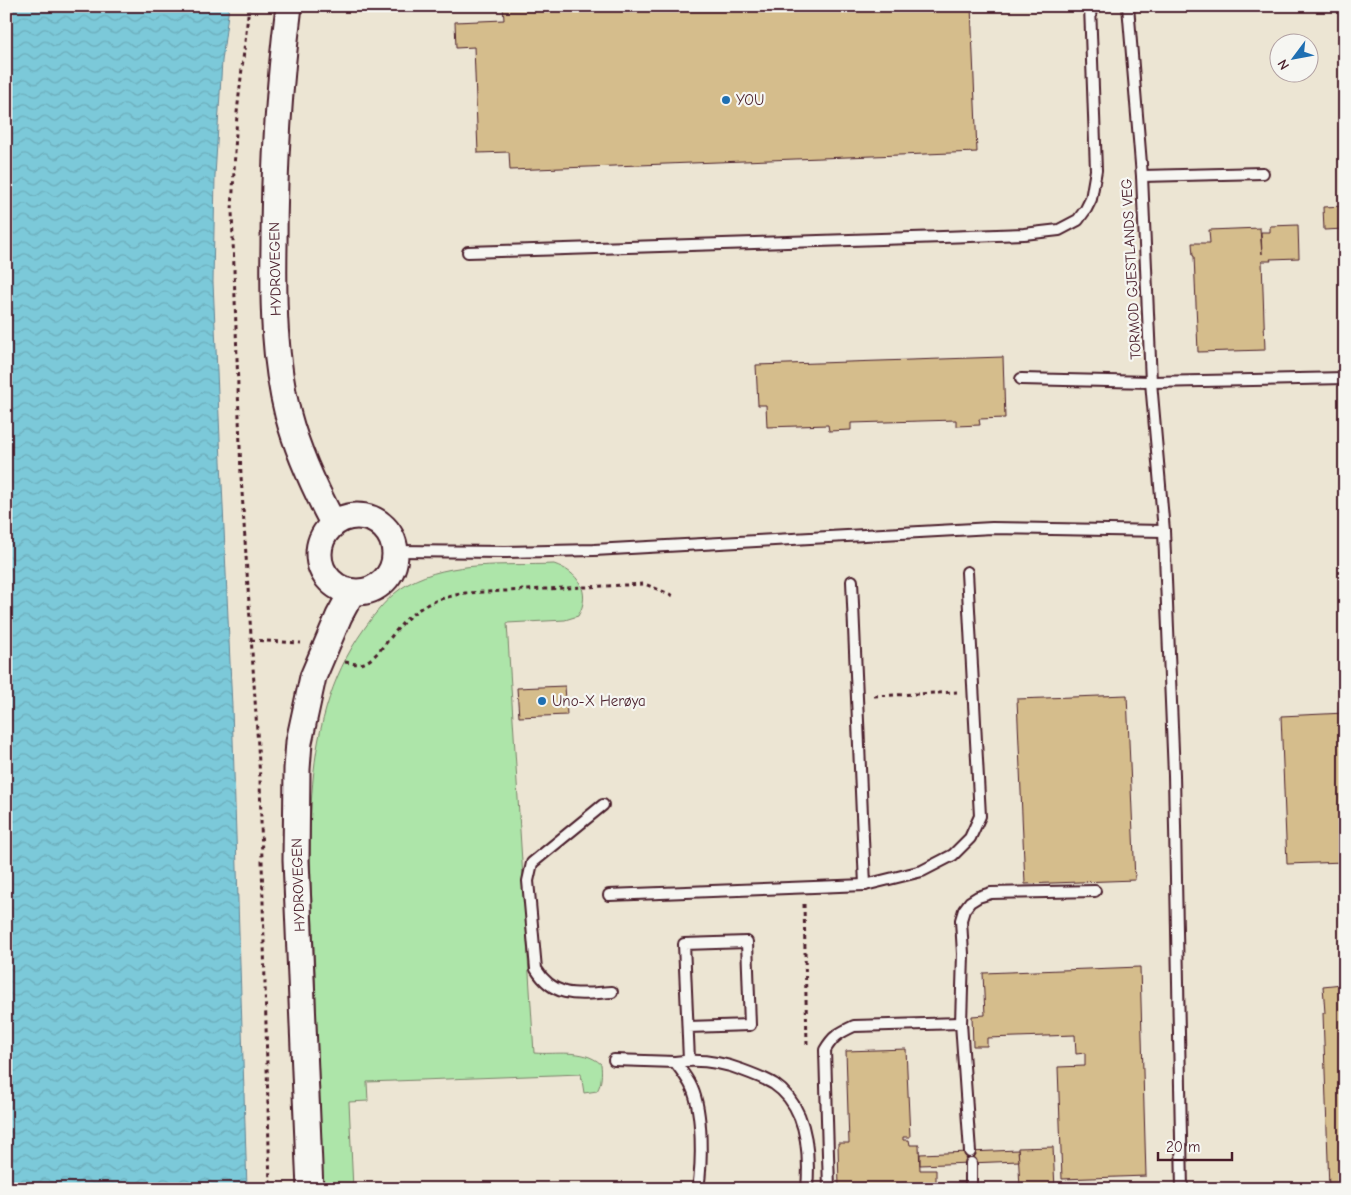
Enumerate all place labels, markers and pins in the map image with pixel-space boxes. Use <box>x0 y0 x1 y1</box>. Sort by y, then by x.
place label: YOU <box>736 91 764 109</box>
marker: YOU <box>720 94 732 106</box>
place label: Uno-X Herøya <box>552 692 646 710</box>
marker: Uno-X Herøya <box>536 695 548 707</box>

